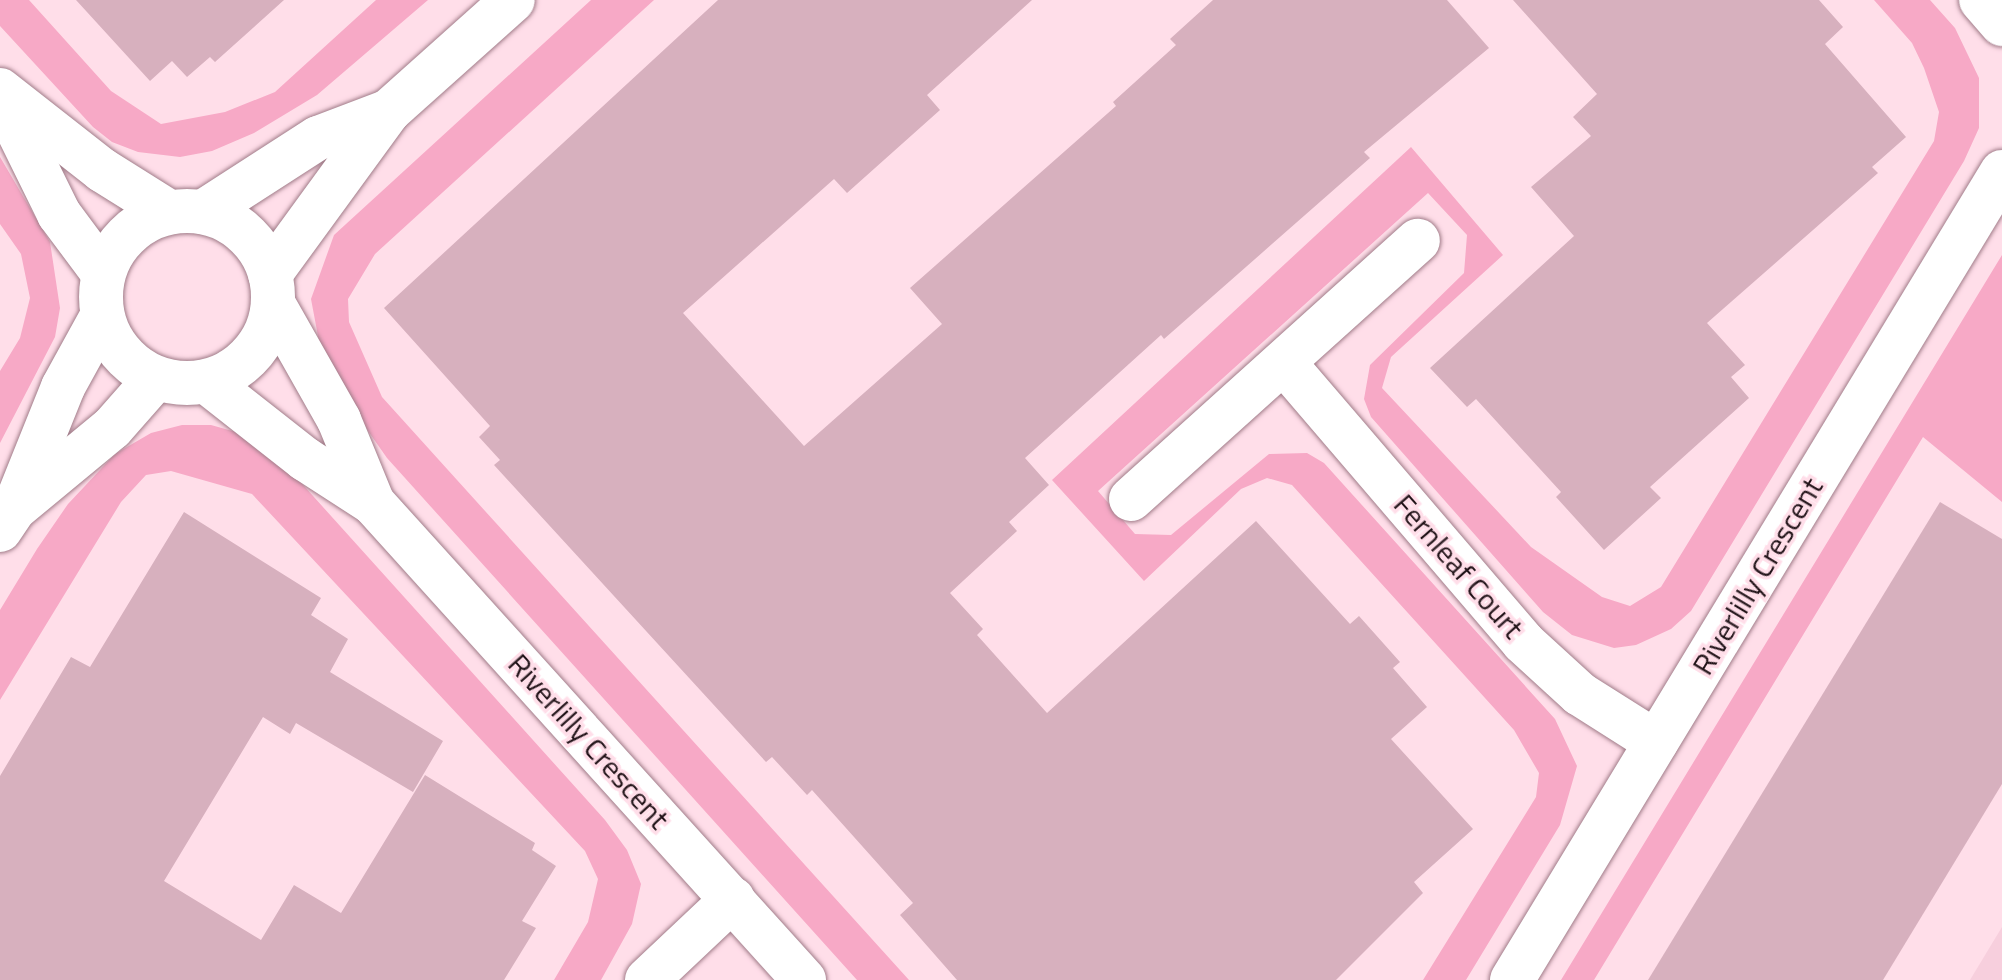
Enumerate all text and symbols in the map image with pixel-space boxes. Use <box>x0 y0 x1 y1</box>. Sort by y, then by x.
street label: Riverlilly Crescent <box>1684 471 1830 681</box>
street label: Fernleaf Court <box>1387 487 1531 645</box>
street label: Riverlilly Crescent <box>501 646 677 836</box>

